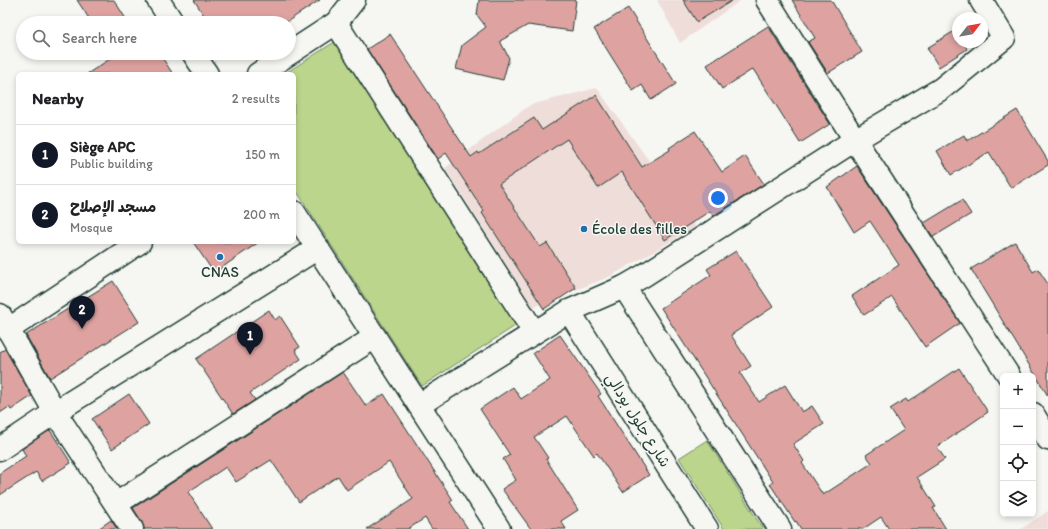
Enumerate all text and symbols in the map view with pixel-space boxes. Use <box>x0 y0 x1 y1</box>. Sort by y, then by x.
north arrow <box>952 12 988 48</box>
search box <box>16 16 296 60</box>
icon: search <box>30 27 52 49</box>
text: Search here <box>62 29 137 47</box>
text: Nearby <box>32 88 84 108</box>
text: 2 results <box>232 91 280 106</box>
text: Siège APC <box>70 138 135 156</box>
text: 1 <box>42 147 48 162</box>
text: 150 m <box>245 147 280 162</box>
text: Public building <box>70 156 153 171</box>
your location <box>708 188 728 208</box>
text: مسجد الإصلاح <box>70 198 156 216</box>
text: 2 <box>42 207 48 222</box>
text: 200 m <box>243 207 280 222</box>
text: Mosque <box>70 220 113 235</box>
place label: École des filles <box>592 220 687 238</box>
marker: École des filles <box>579 224 589 234</box>
marker: CNAS <box>215 252 225 262</box>
place label: CNAS <box>201 263 239 281</box>
pin: 2 <box>69 296 95 329</box>
pin: 1 <box>237 322 263 355</box>
street label: شارع جلول بودالي <box>598 370 674 473</box>
map controls <box>1000 373 1036 517</box>
button: + <box>1000 373 1036 409</box>
button: − <box>1000 409 1036 445</box>
button: locate <box>1000 445 1036 481</box>
button: layers <box>1000 481 1036 517</box>

